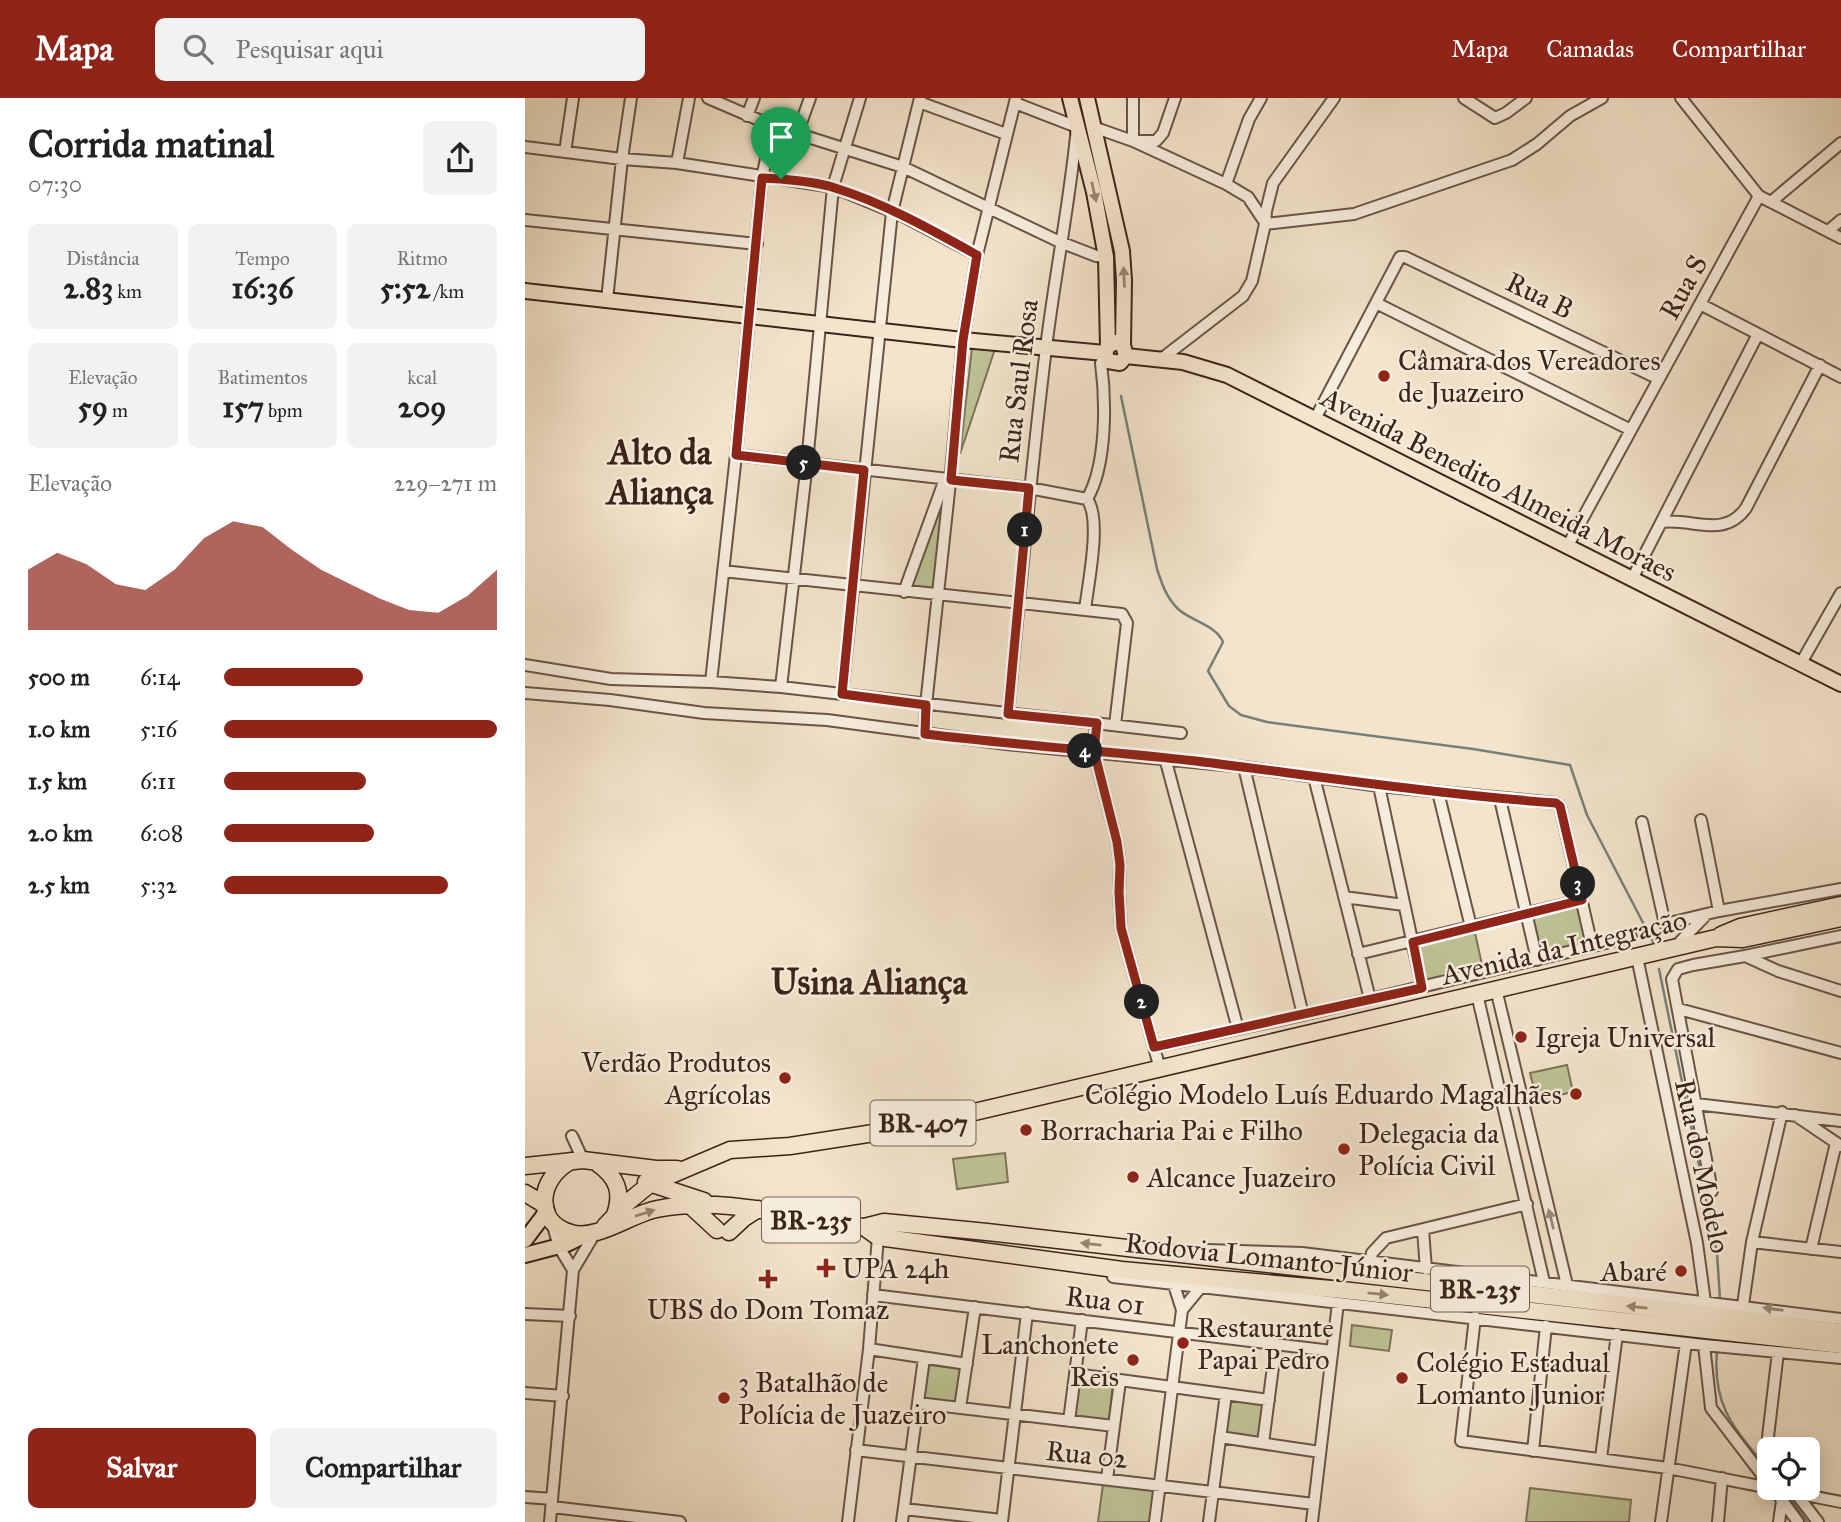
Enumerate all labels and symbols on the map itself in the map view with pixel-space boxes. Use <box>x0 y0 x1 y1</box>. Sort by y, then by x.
pin <box>751 107 811 179</box>
one-way arrow <box>1088 181 1099 203</box>
street label: Rua S <box>1652 249 1715 326</box>
street label: Rua B <box>1500 264 1579 327</box>
one-way arrow <box>1118 266 1129 288</box>
street label: Rua Saul Rosa <box>991 297 1046 465</box>
place label: Câmara dos Vereadores de Juazeiro <box>1398 343 1661 410</box>
marker: Câmara dos Vereadores de Juazeiro <box>1376 368 1392 384</box>
street label: Avenida Benedito Almeida Moraes <box>1314 379 1682 589</box>
district label: Alto da Aliança <box>605 431 714 515</box>
pin: 5 <box>787 446 821 480</box>
pin: 1 <box>1007 512 1043 548</box>
pin: 4 <box>1067 734 1103 768</box>
pin: 3 <box>1561 866 1595 902</box>
street label: Avenida da Integração <box>1437 902 1690 993</box>
district label: Usina Aliança <box>771 961 968 1005</box>
pin: 2 <box>1125 984 1159 1020</box>
place label: Igreja Universal <box>1535 1020 1716 1055</box>
marker: Igreja Universal <box>1513 1029 1529 1045</box>
place label: Verdão Produtos Agrícolas <box>580 1045 771 1112</box>
marker: Verdão Produtos Agrícolas <box>777 1070 793 1086</box>
street label: Rua do Modelo <box>1667 1076 1738 1256</box>
place label: Colégio Modelo Luís Eduardo Magalhães <box>1085 1077 1562 1112</box>
marker: Colégio Modelo Luís Eduardo Magalhães <box>1568 1086 1584 1102</box>
road number: BR-407 <box>871 1100 975 1146</box>
place label: Borracharia Pai e Filho <box>1040 1113 1303 1148</box>
place label: Delegacia da Polícia Civil <box>1358 1116 1499 1183</box>
marker: Borracharia Pai e Filho <box>1018 1122 1034 1138</box>
marker: Delegacia da Polícia Civil <box>1336 1141 1352 1157</box>
place label: Alcance Juazeiro <box>1146 1160 1336 1195</box>
marker: Alcance Juazeiro <box>1125 1169 1141 1185</box>
road number: BR-235 <box>762 1198 860 1242</box>
one-way arrow <box>634 1207 655 1218</box>
one-way arrow <box>1545 1208 1556 1230</box>
street label: Rodovia Lomanto Júnior <box>1123 1225 1415 1290</box>
one-way arrow <box>1080 1238 1102 1249</box>
place label: UPA 24h <box>842 1251 950 1286</box>
place label: Abaré <box>1600 1254 1667 1289</box>
marker: UPA 24h <box>816 1258 836 1278</box>
marker: Abaré <box>1673 1263 1689 1279</box>
road number: BR-235 <box>1431 1266 1529 1312</box>
marker: UBS do Dom Tomaz <box>758 1269 778 1289</box>
street label: Rua 01 <box>1063 1278 1146 1323</box>
one-way arrow <box>1367 1288 1389 1299</box>
place label: UBS do Dom Tomaz <box>647 1292 889 1327</box>
one-way arrow <box>1626 1301 1648 1312</box>
one-way arrow <box>1762 1303 1784 1314</box>
place label: Restaurante Papai Pedro <box>1197 1310 1334 1377</box>
place label: Lanchonete Reis <box>981 1327 1119 1394</box>
marker: Restaurante Papai Pedro <box>1175 1335 1191 1351</box>
place label: Colégio Estadual Lomanto Junior <box>1416 1345 1610 1412</box>
marker: Lanchonete Reis <box>1125 1352 1141 1368</box>
place label: 3 Batalhão de Polícia de Juazeiro <box>738 1365 946 1432</box>
marker: Colégio Estadual Lomanto Junior <box>1394 1370 1410 1386</box>
marker: 3 Batalhão de Polícia de Juazeiro <box>716 1390 732 1406</box>
street label: Rua 02 <box>1044 1433 1130 1476</box>

